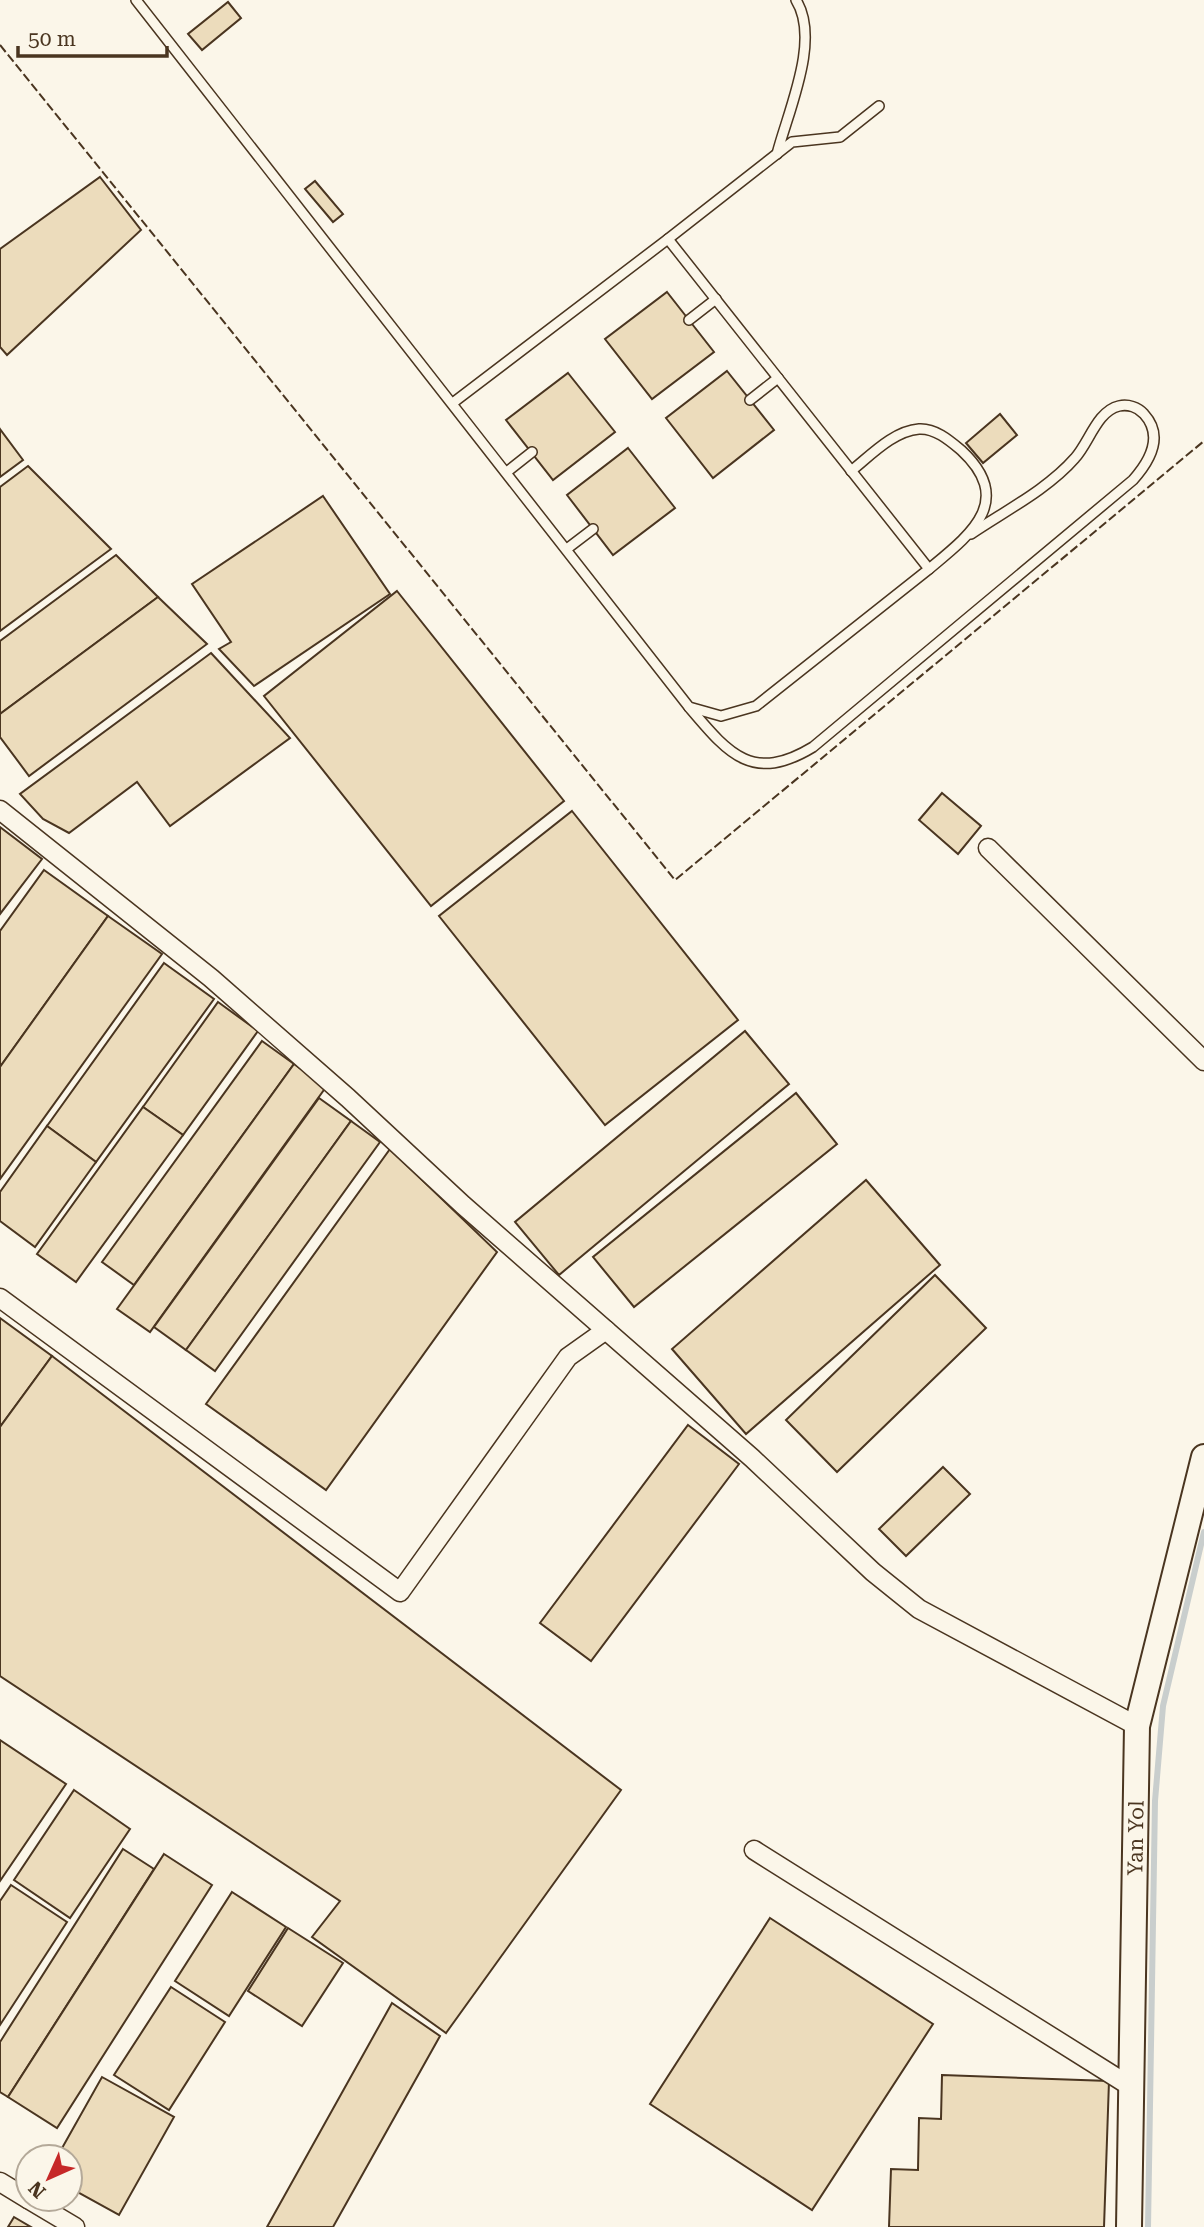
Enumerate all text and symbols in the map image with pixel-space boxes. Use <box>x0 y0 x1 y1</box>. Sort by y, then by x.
scale bar <box>18 14 166 58</box>
text: 50 m <box>28 27 76 51</box>
street label: Yan Yol <box>1123 1800 1149 1876</box>
north arrow <box>14 2143 84 2213</box>
text: N <box>24 2176 51 2203</box>

